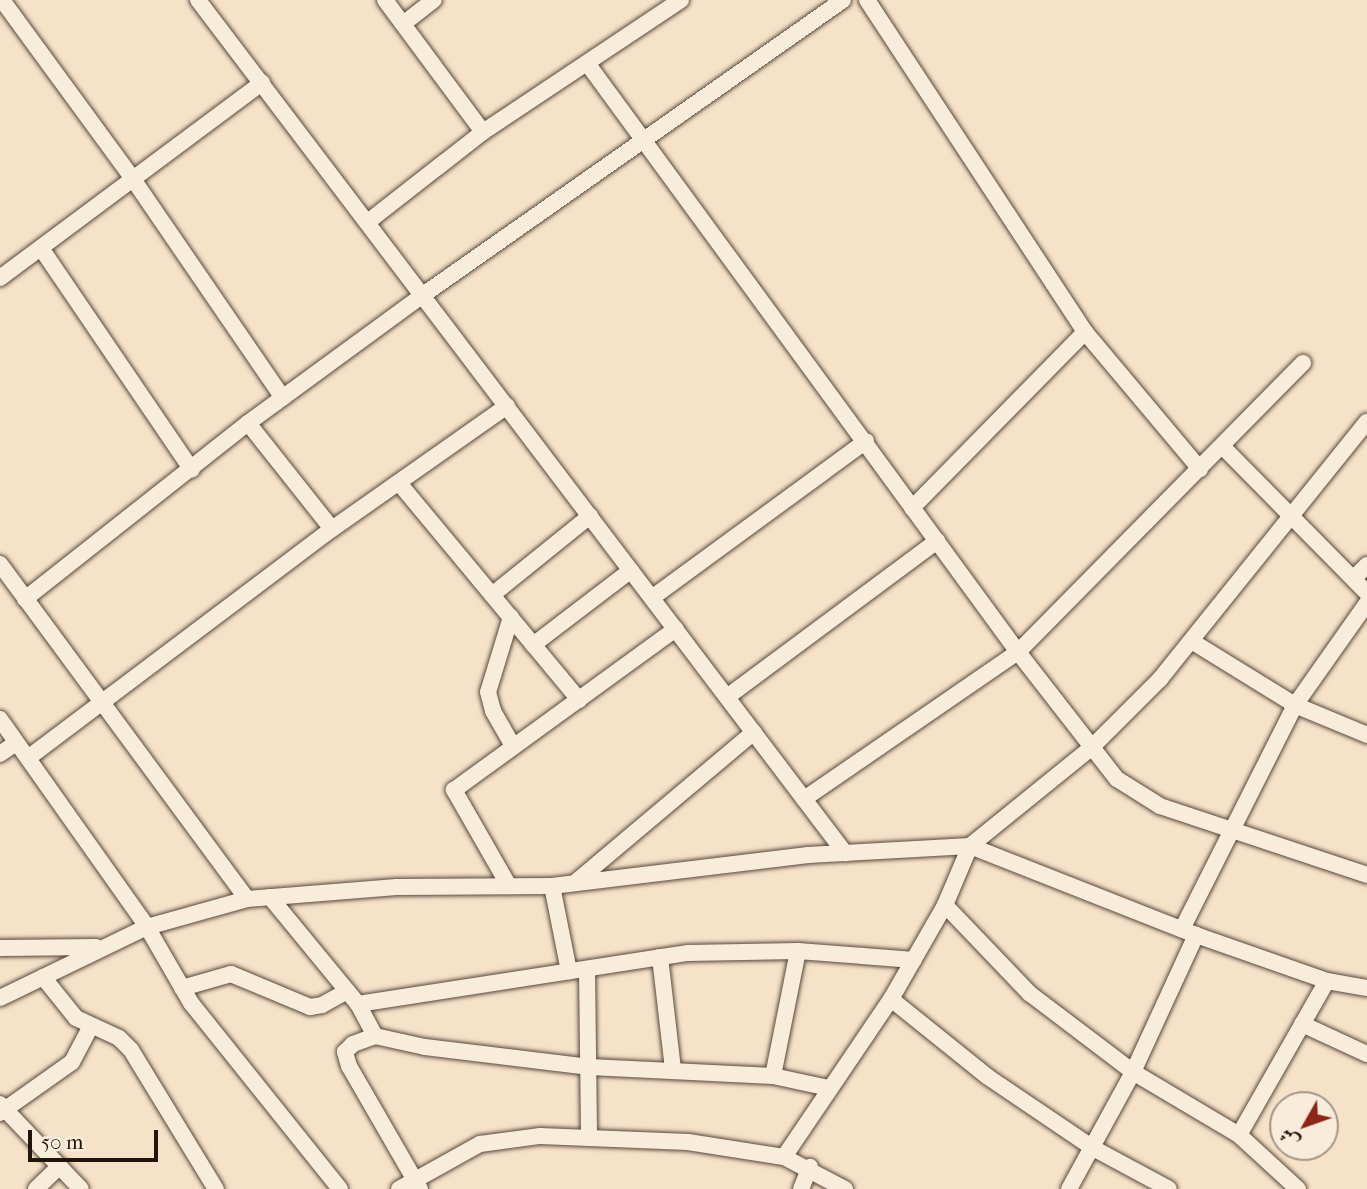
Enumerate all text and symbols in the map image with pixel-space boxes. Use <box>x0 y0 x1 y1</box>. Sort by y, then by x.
north arrow <box>1269 1091 1339 1161</box>
scale bar <box>32 1116 161 1160</box>
text: ش <box>1275 1124 1304 1153</box>
text: 50 m <box>41 1130 84 1154</box>

